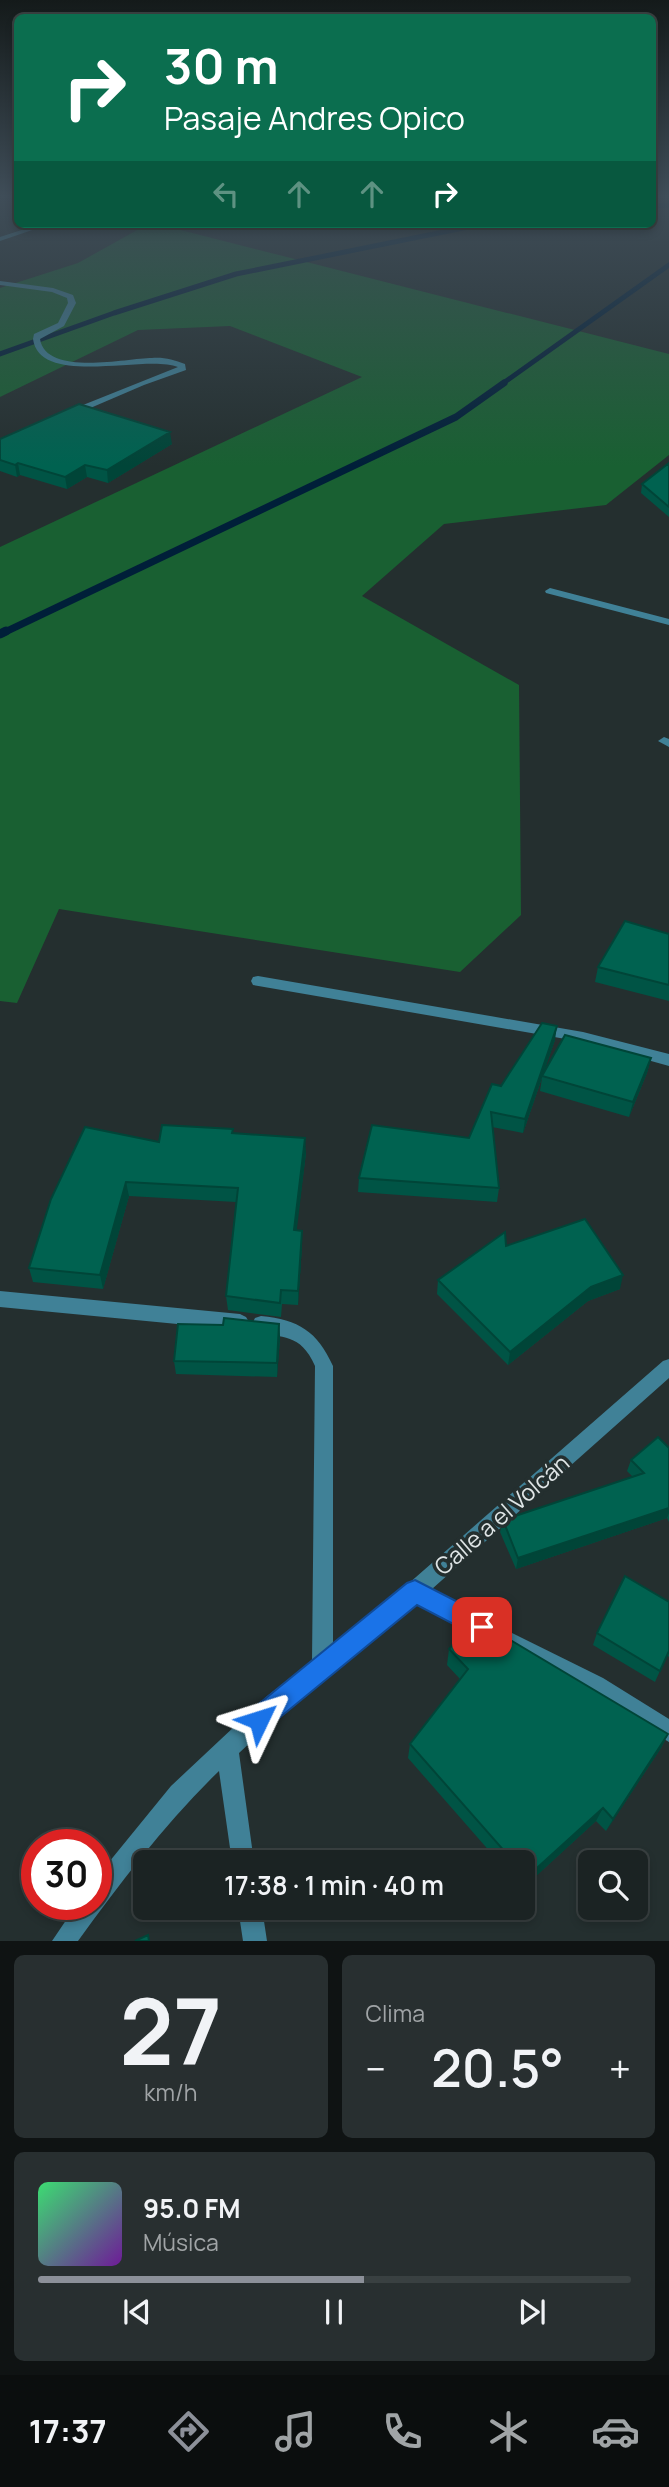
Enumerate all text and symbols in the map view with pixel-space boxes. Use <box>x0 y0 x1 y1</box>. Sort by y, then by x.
text: 30 m <box>164 32 279 99</box>
icon: right <box>49 42 140 133</box>
text: Pasaje Andres Opico <box>164 96 465 140</box>
icon: left <box>207 175 245 213</box>
icon: ahead <box>280 175 318 213</box>
icon: ahead <box>353 175 391 213</box>
icon: right <box>426 175 464 213</box>
street label: Calle a el Volcán <box>427 1447 576 1582</box>
pin <box>452 1597 512 1657</box>
icon: arrive <box>463 1608 501 1646</box>
position arrow <box>222 1683 296 1757</box>
speed limit sign: 30 <box>21 1829 112 1920</box>
map controls <box>578 1850 648 1920</box>
button: search <box>578 1850 648 1920</box>
text: 17:38 · 1 min · 40 m <box>224 1867 444 1903</box>
text: 27 <box>119 1968 222 2092</box>
text: Clima <box>366 1997 425 2029</box>
text: 20.5° <box>431 2032 564 2103</box>
text: − <box>366 2042 386 2094</box>
text: + <box>609 2042 631 2094</box>
text: km/h <box>144 2076 198 2108</box>
text: 95.0 FM <box>143 2190 240 2226</box>
text: Música <box>143 2226 219 2258</box>
icon: previous <box>118 2293 156 2331</box>
icon: pause <box>315 2293 353 2331</box>
icon: next <box>513 2293 551 2331</box>
icon: directions <box>164 2407 213 2456</box>
icon: music <box>271 2407 320 2456</box>
icon: phone <box>378 2407 427 2456</box>
icon: climate <box>484 2407 533 2456</box>
icon: car <box>591 2407 640 2456</box>
text: 17:37 <box>29 2409 107 2453</box>

